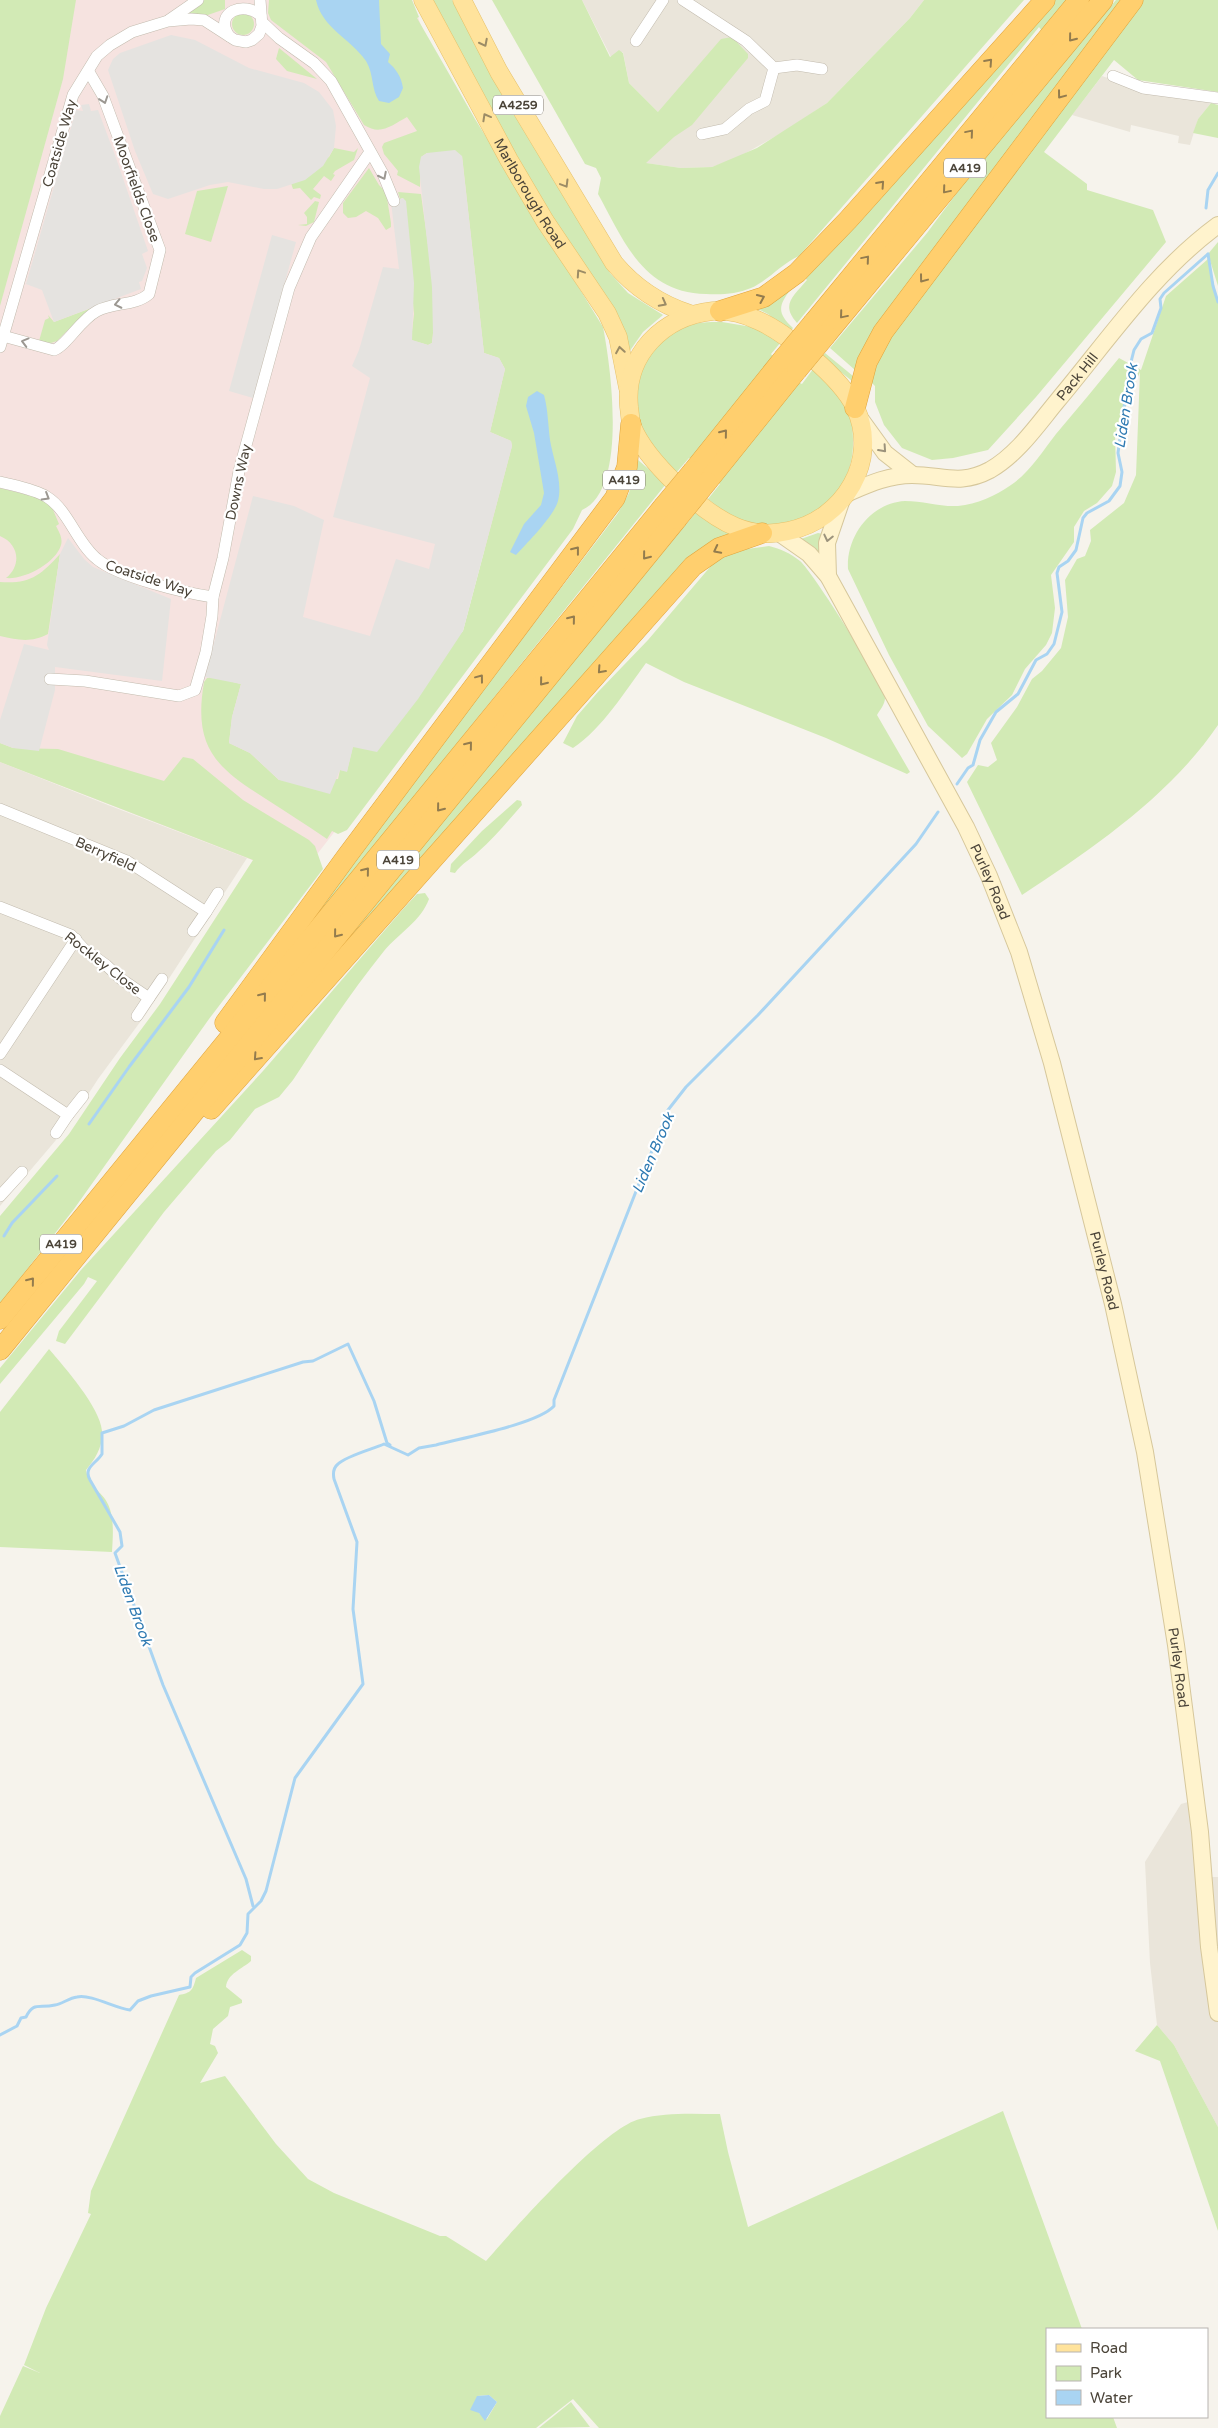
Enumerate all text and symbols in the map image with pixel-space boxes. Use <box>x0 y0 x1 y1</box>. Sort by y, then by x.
one-way arrow <box>1069 32 1078 41</box>
one-way arrow <box>478 38 488 47</box>
one-way arrow <box>983 59 992 68</box>
one-way arrow <box>1059 89 1067 98</box>
one-way arrow <box>99 95 109 104</box>
road number: A4259 <box>493 96 543 114</box>
street label: Coatside Way <box>39 97 80 189</box>
one-way arrow <box>482 114 492 123</box>
one-way arrow <box>964 130 973 139</box>
street label: Moorfields Close <box>109 134 164 245</box>
street label: Marlborough Road <box>490 135 569 252</box>
road number: A419 <box>944 158 986 178</box>
one-way arrow <box>377 170 387 179</box>
one-way arrow <box>559 179 569 188</box>
one-way arrow <box>875 180 884 189</box>
one-way arrow <box>944 184 952 193</box>
one-way arrow <box>860 255 869 264</box>
one-way arrow <box>577 269 586 279</box>
one-way arrow <box>920 273 929 283</box>
one-way arrow <box>756 293 765 304</box>
one-way arrow <box>657 297 666 307</box>
one-way arrow <box>114 298 123 309</box>
one-way arrow <box>839 310 848 319</box>
one-way arrow <box>21 337 29 348</box>
one-way arrow <box>616 346 626 355</box>
street label: Pack Hill <box>1053 349 1102 404</box>
water label: Liden Brook <box>1110 361 1142 450</box>
one-way arrow <box>718 430 726 439</box>
street label: Downs Way <box>222 442 255 522</box>
one-way arrow <box>877 444 886 453</box>
road number: A419 <box>603 470 645 490</box>
one-way arrow <box>40 491 49 501</box>
one-way arrow <box>823 534 834 543</box>
one-way arrow <box>713 544 722 554</box>
one-way arrow <box>570 547 578 556</box>
one-way arrow <box>642 551 651 560</box>
street label: Coatside Way <box>103 556 195 601</box>
one-way arrow <box>566 616 574 625</box>
one-way arrow <box>598 664 607 673</box>
one-way arrow <box>475 675 483 684</box>
one-way arrow <box>540 676 549 685</box>
one-way arrow <box>463 742 471 751</box>
one-way arrow <box>438 802 446 811</box>
street label: Berryfield <box>73 833 139 875</box>
street label: Purley Road <box>966 841 1013 922</box>
road number: A419 <box>377 850 419 870</box>
one-way arrow <box>360 867 369 876</box>
street label: Rockley Close <box>61 928 144 999</box>
one-way arrow <box>335 928 343 937</box>
one-way arrow <box>258 993 267 1002</box>
one-way arrow <box>254 1052 263 1061</box>
water label: Liden Brook <box>628 1108 679 1196</box>
street label: Purley Road <box>1086 1229 1122 1312</box>
road number: A419 <box>40 1234 82 1254</box>
one-way arrow <box>25 1278 33 1287</box>
water label: Liden Brook <box>110 1562 157 1650</box>
street label: Purley Road <box>1164 1626 1192 1709</box>
legend <box>1046 2328 1208 2418</box>
text: Road <box>1090 2339 1128 2357</box>
text: Park <box>1090 2364 1122 2382</box>
text: Water <box>1090 2389 1133 2407</box>

